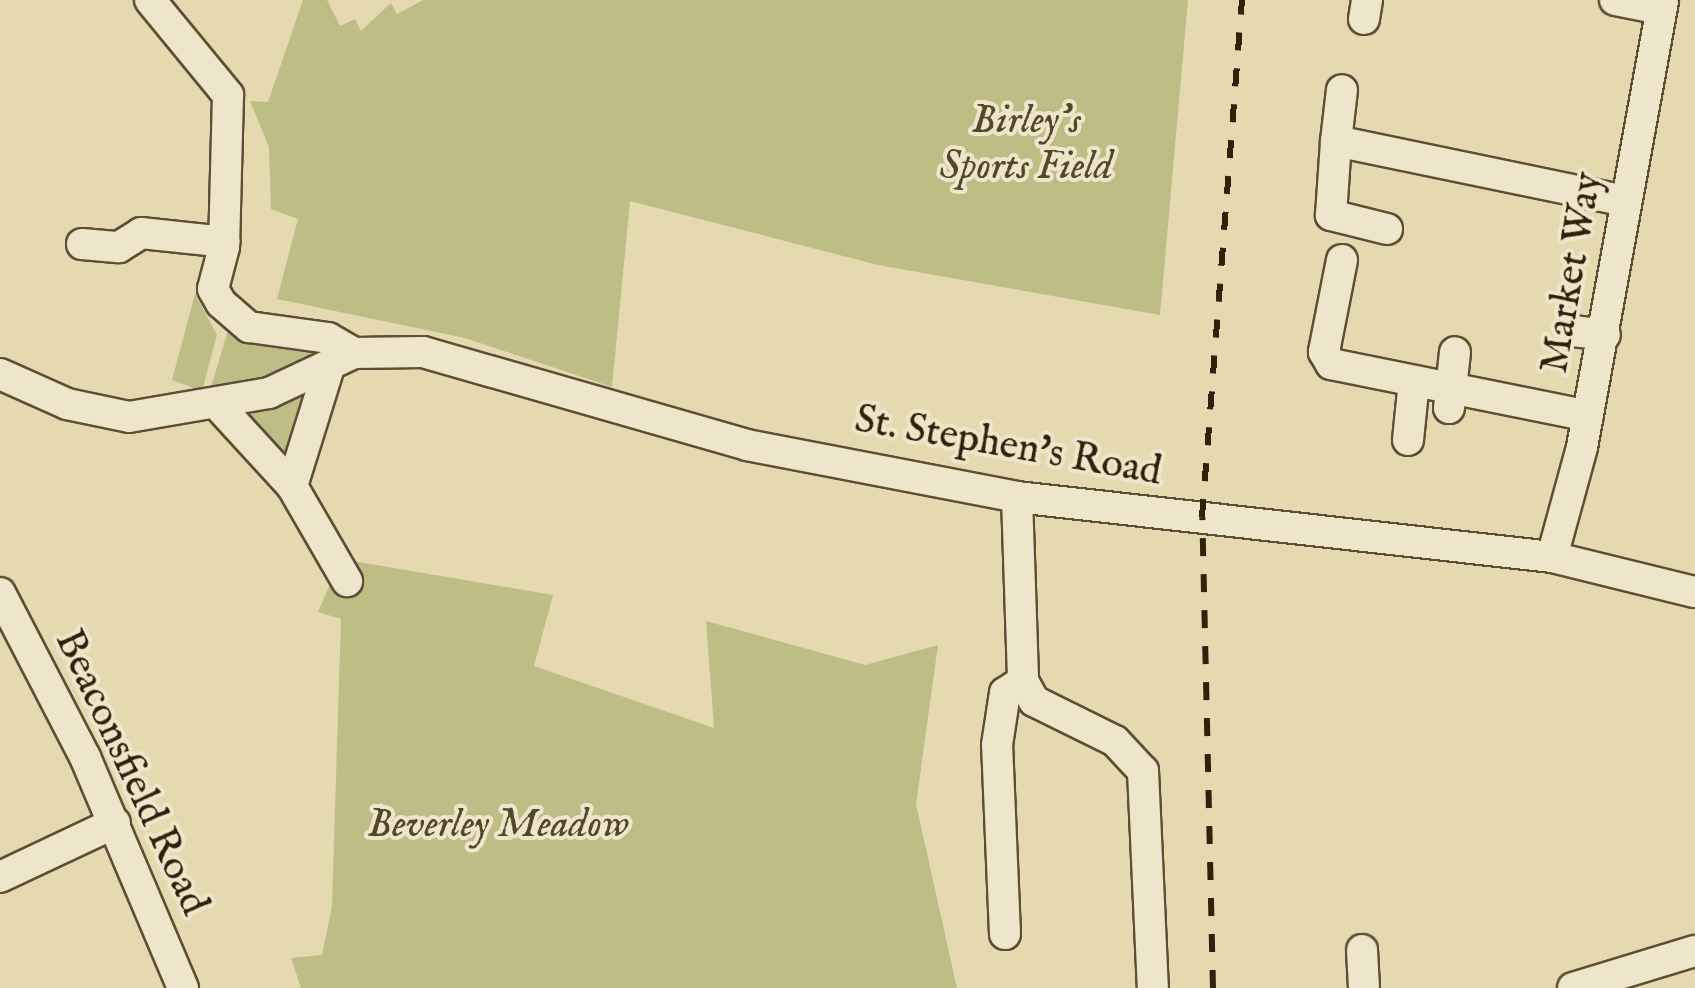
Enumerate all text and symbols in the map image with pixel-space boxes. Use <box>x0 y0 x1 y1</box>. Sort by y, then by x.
park label: Birley's Sports Field <box>939 98 1113 192</box>
street label: Market Way <box>1532 169 1614 377</box>
street label: St. Stephen's Road <box>851 396 1165 498</box>
street label: Beaconsfield Road <box>43 623 217 923</box>
park label: Beverley Meadow <box>367 802 629 850</box>

